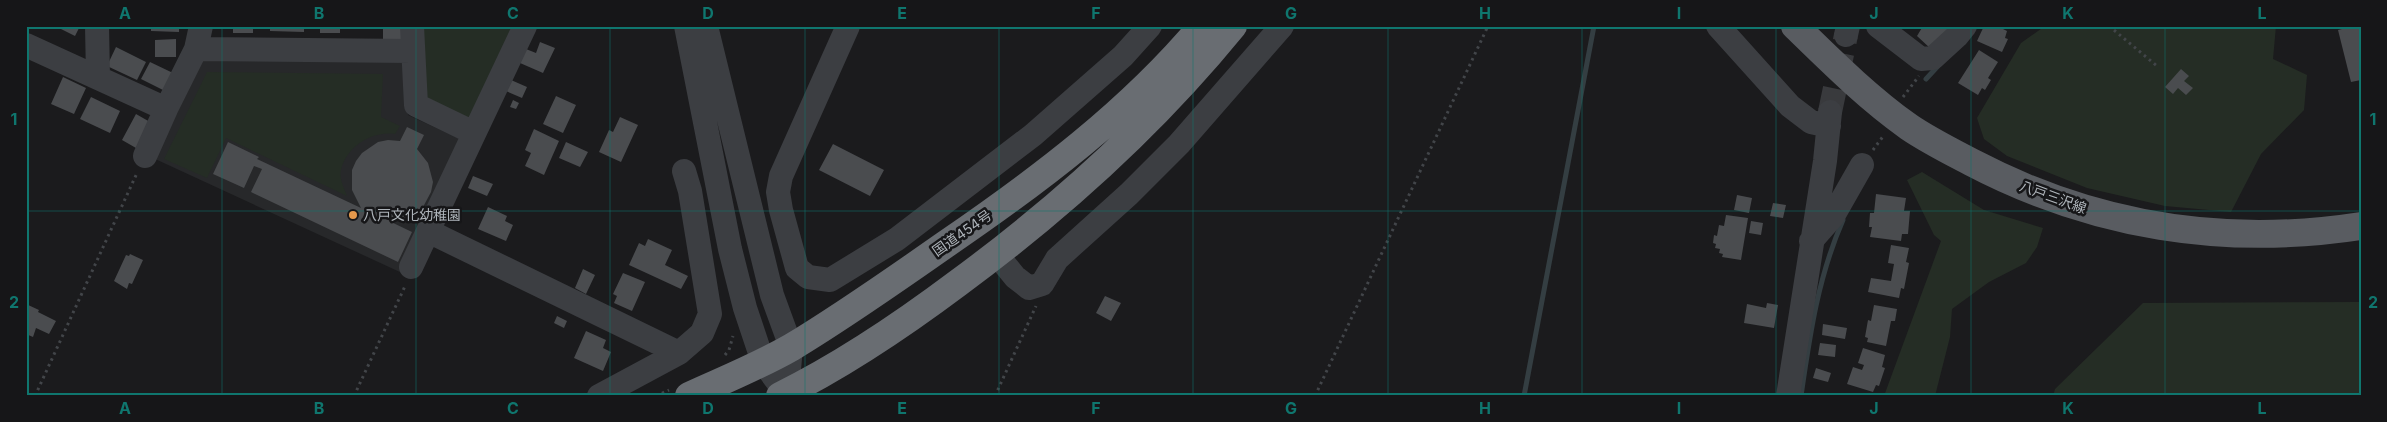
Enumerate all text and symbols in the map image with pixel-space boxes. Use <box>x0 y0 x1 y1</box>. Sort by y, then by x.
text: A <box>119 3 131 23</box>
text: B <box>314 3 324 23</box>
text: C <box>507 3 519 23</box>
text: D <box>702 3 714 23</box>
text: E <box>897 3 907 23</box>
text: F <box>1091 3 1101 23</box>
text: G <box>1285 3 1297 23</box>
text: H <box>1479 3 1491 23</box>
text: I <box>1677 3 1681 23</box>
text: J <box>1869 3 1879 23</box>
text: K <box>2062 3 2074 23</box>
text: L <box>2257 3 2267 23</box>
text: 1 <box>11 109 17 129</box>
text: 1 <box>2370 109 2376 129</box>
street label: 八戸三沢線 <box>2017 177 2089 216</box>
place label: 八戸文化幼稚園 <box>363 206 461 223</box>
street label: 国道454号 <box>929 206 995 259</box>
marker: 八戸文化幼稚園 <box>347 209 359 221</box>
text: 2 <box>9 292 19 312</box>
text: 2 <box>2368 292 2378 312</box>
text: A <box>119 398 131 418</box>
text: B <box>314 398 324 418</box>
text: C <box>507 398 519 418</box>
text: D <box>702 398 714 418</box>
text: E <box>897 398 907 418</box>
text: F <box>1091 398 1101 418</box>
text: G <box>1285 398 1297 418</box>
text: H <box>1479 398 1491 418</box>
text: I <box>1677 398 1681 418</box>
text: J <box>1869 398 1879 418</box>
text: K <box>2062 398 2074 418</box>
text: L <box>2257 398 2267 418</box>

